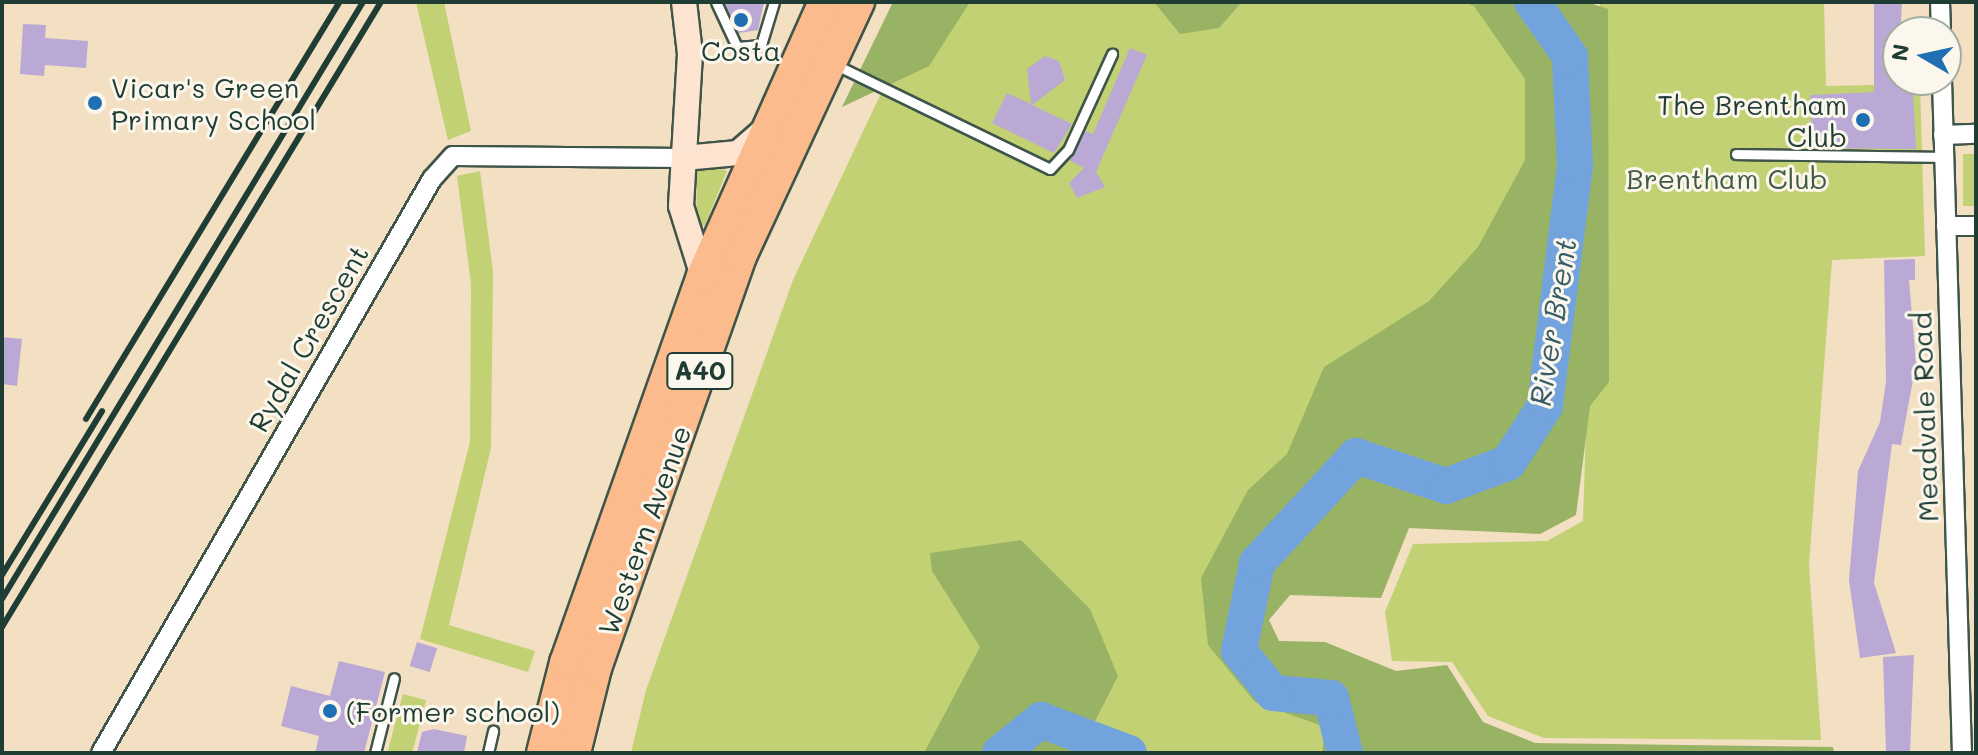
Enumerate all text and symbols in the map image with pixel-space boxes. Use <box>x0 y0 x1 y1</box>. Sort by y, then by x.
marker: Costa <box>732 11 750 29</box>
north arrow <box>1882 16 1962 96</box>
place label: Costa <box>701 33 781 67</box>
text: N <box>1884 42 1915 63</box>
place label: Vicar's Green Primary School <box>111 70 316 136</box>
place label: The Brentham Club <box>1657 87 1847 153</box>
marker: Vicar's Green Primary School <box>86 94 104 112</box>
marker: The Brentham Club <box>1854 111 1872 129</box>
park label: Brentham Club <box>1626 161 1828 195</box>
water label: River Brent <box>1521 235 1583 409</box>
street label: Rydal Crescent <box>241 239 375 437</box>
street label: Meadvale Road <box>1904 311 1944 523</box>
road number: A40 <box>666 349 734 393</box>
street label: Western Avenue <box>590 421 698 639</box>
place label: (Former school) <box>346 694 560 728</box>
marker: (Former school) <box>321 702 339 720</box>

